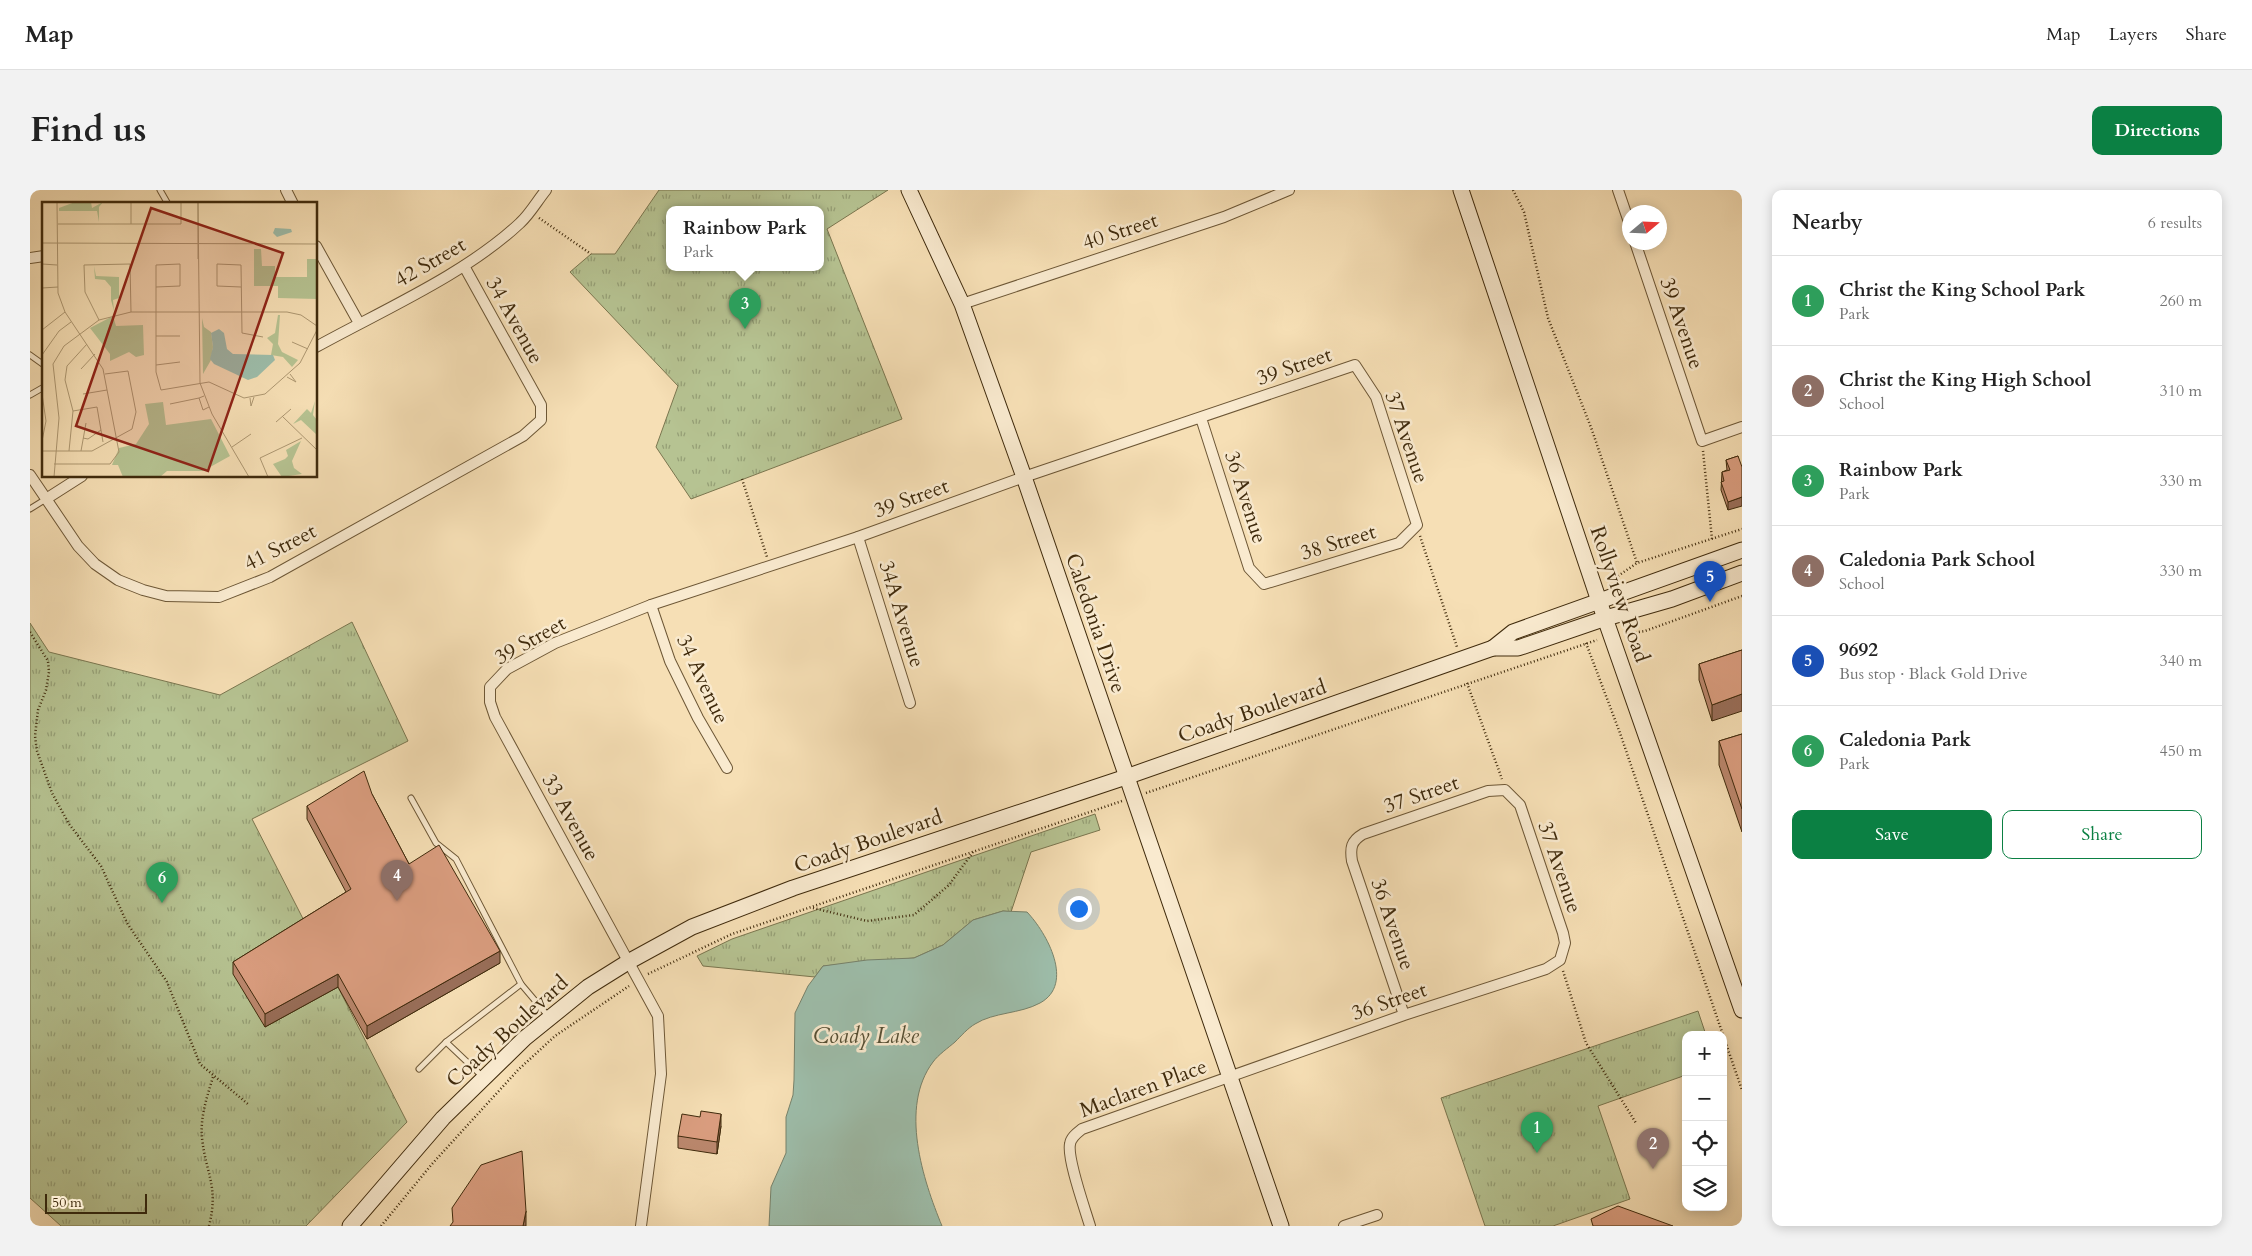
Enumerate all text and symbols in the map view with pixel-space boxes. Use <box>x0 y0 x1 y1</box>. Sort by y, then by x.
text: Map <box>25 18 74 51</box>
text: Map <box>2046 22 2081 47</box>
text: Layers <box>2109 22 2158 47</box>
text: Share <box>2186 22 2227 47</box>
text: Find us <box>30 106 146 154</box>
button: Directions <box>2092 106 2222 155</box>
inset map <box>42 202 318 478</box>
north arrow <box>1622 205 1667 250</box>
popup <box>666 206 824 271</box>
street label: 40 Street <box>1079 206 1162 257</box>
text: Nearby <box>1792 208 1863 237</box>
text: 6 results <box>2148 212 2202 234</box>
text: Rainbow Park <box>683 215 807 241</box>
street label: 42 Street <box>389 230 471 294</box>
text: Park <box>683 241 714 263</box>
street label: 34 Avenue <box>479 272 550 369</box>
street label: 39 Avenue <box>1652 273 1711 373</box>
text: Christ the King School Park <box>1839 277 2085 303</box>
pin: 3 <box>729 288 761 329</box>
text: 1 <box>1804 290 1812 312</box>
text: 260 m <box>2160 290 2202 312</box>
text: Park <box>1839 303 1870 325</box>
street label: 39 Street <box>1253 340 1336 393</box>
text: Christ the King High School <box>1839 367 2091 393</box>
text: 2 <box>1804 380 1812 402</box>
text: 310 m <box>2160 380 2202 402</box>
street label: 37 Avenue <box>1377 387 1436 487</box>
text: School <box>1839 393 1884 415</box>
street label: 36 Avenue <box>1217 447 1274 547</box>
text: Rainbow Park <box>1839 457 1963 483</box>
text: 3 <box>1804 470 1812 492</box>
text: 330 m <box>2160 470 2202 492</box>
street label: 39 Street <box>870 471 953 525</box>
text: Park <box>1839 483 1870 505</box>
street label: 41 Street <box>239 517 322 578</box>
street label: 38 Street <box>1297 517 1380 568</box>
street label: Rollyview Road <box>1583 522 1656 666</box>
text: Caledonia Park School <box>1839 547 2035 573</box>
street label: Caledonia Drive <box>1058 549 1133 697</box>
street label: 34A Avenue <box>872 557 931 671</box>
text: 4 <box>1804 560 1812 582</box>
text: 330 m <box>2160 560 2202 582</box>
pin: 5 <box>1694 561 1726 602</box>
text: School <box>1839 573 1884 595</box>
street label: 39 Street <box>489 609 572 672</box>
street label: 34 Avenue <box>669 630 736 729</box>
text: 9692 <box>1839 637 1878 663</box>
text: 5 <box>1804 650 1812 672</box>
text: 340 m <box>2160 650 2202 672</box>
text: Bus stop · Black Gold Drive <box>1839 663 2027 685</box>
street label: Coady Boulevard <box>1174 673 1330 750</box>
text: Caledonia Park <box>1839 727 1971 753</box>
text: 6 <box>1804 740 1812 762</box>
text: 450 m <box>2160 740 2202 762</box>
text: Park <box>1839 753 1870 775</box>
street label: 37 Street <box>1380 768 1463 821</box>
street label: 33 Avenue <box>535 769 606 866</box>
street label: Coady Boulevard <box>790 803 946 880</box>
button: Save <box>1792 810 1992 859</box>
button: Share <box>2002 810 2202 859</box>
street label: 37 Avenue <box>1530 817 1589 917</box>
pin: 4 <box>381 860 413 901</box>
pin: 6 <box>146 862 178 903</box>
street label: 36 Avenue <box>1363 874 1422 974</box>
your location <box>1066 896 1092 922</box>
street label: Coady Boulevard <box>440 969 575 1094</box>
street label: 36 Street <box>1348 975 1431 1028</box>
water label: Coady Lake <box>813 1021 920 1051</box>
map controls <box>1682 1031 1727 1211</box>
button: + <box>1682 1031 1727 1076</box>
street label: Maclaren Place <box>1075 1052 1211 1125</box>
button: − <box>1682 1076 1727 1121</box>
pin: 1 <box>1521 1112 1553 1153</box>
button: locate <box>1682 1121 1727 1166</box>
pin: 2 <box>1637 1128 1669 1169</box>
button: layers <box>1682 1166 1727 1211</box>
scale bar <box>45 1191 148 1214</box>
text: 50 m <box>52 1193 82 1212</box>

